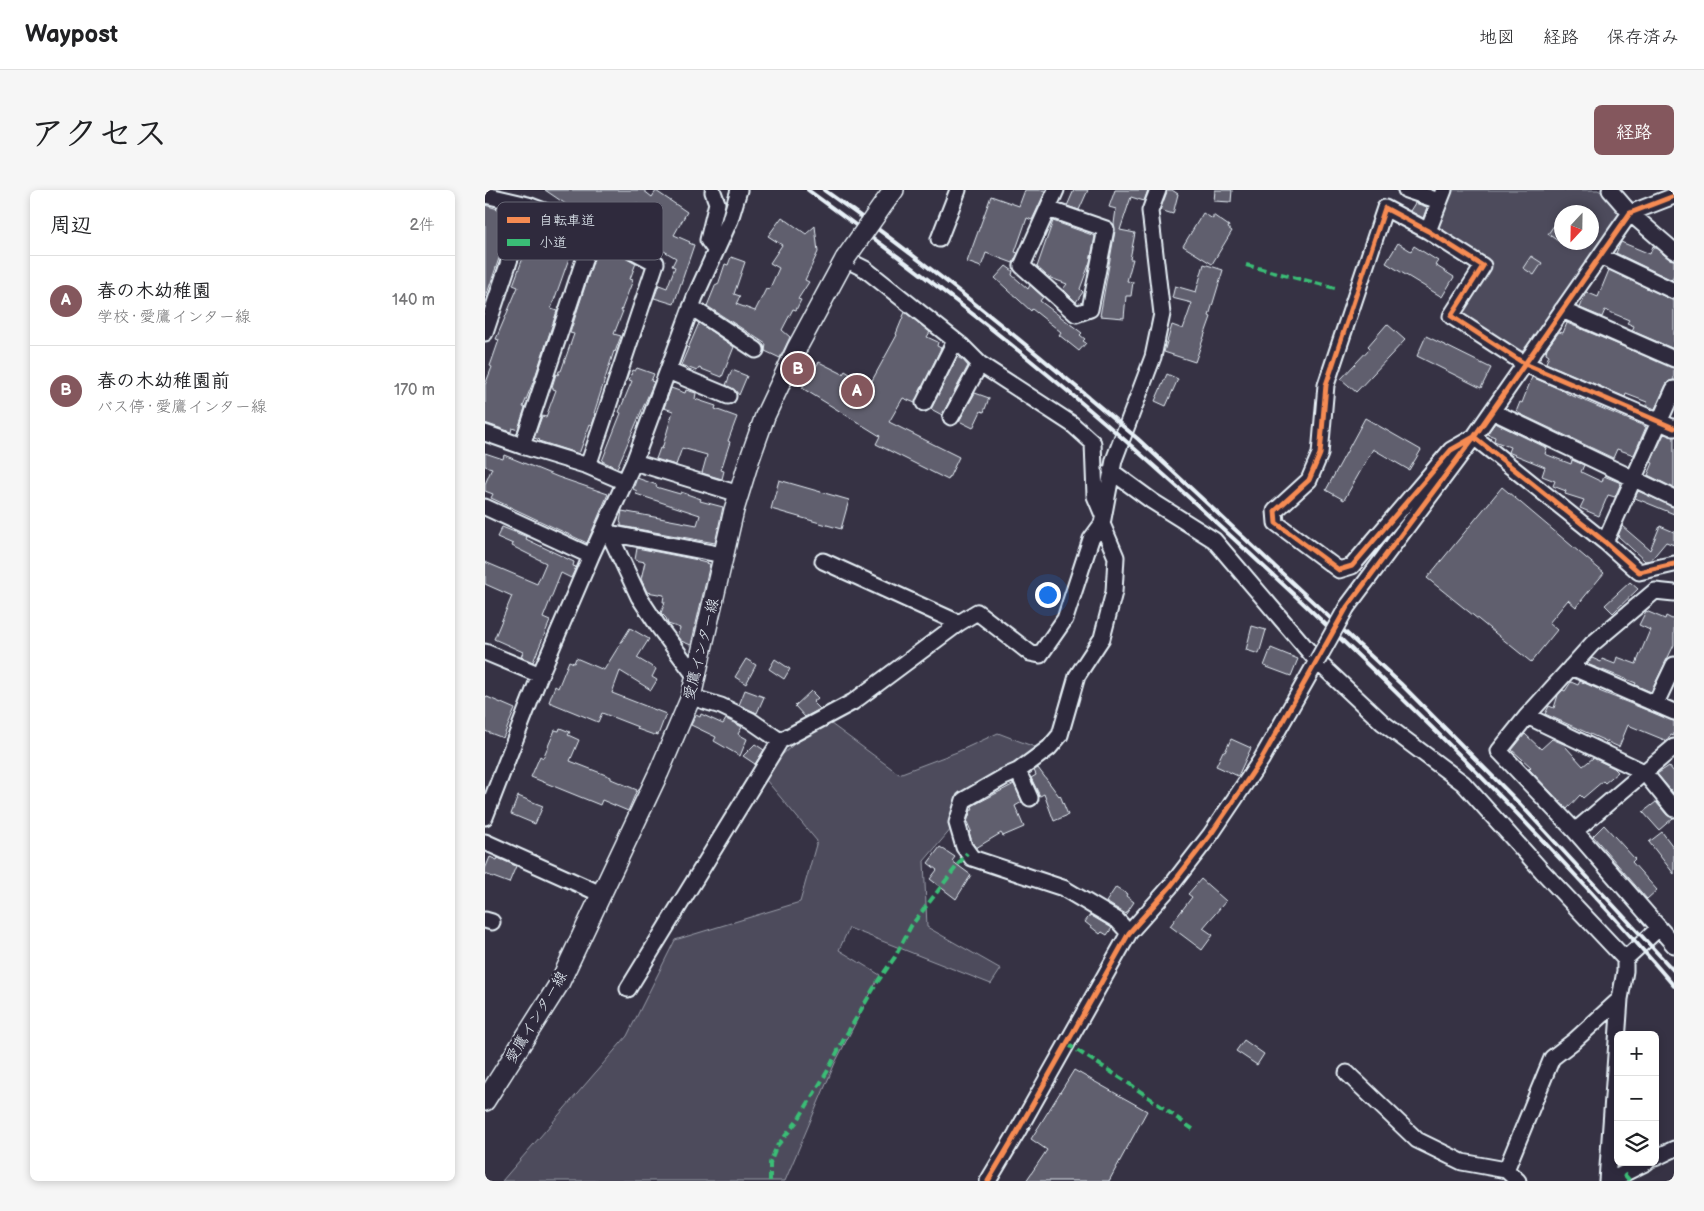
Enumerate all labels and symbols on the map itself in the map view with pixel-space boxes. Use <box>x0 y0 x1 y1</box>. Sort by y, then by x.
legend <box>497 202 663 260</box>
north arrow <box>1554 205 1599 250</box>
text: 自転車道 <box>539 212 595 229</box>
text: 小道 <box>539 234 567 251</box>
pin: B <box>782 350 814 388</box>
pin: A <box>841 372 873 410</box>
your location <box>1035 582 1061 608</box>
street label: 愛鷹インター線 <box>680 596 723 702</box>
street label: 愛鷹インター線 <box>501 968 571 1067</box>

